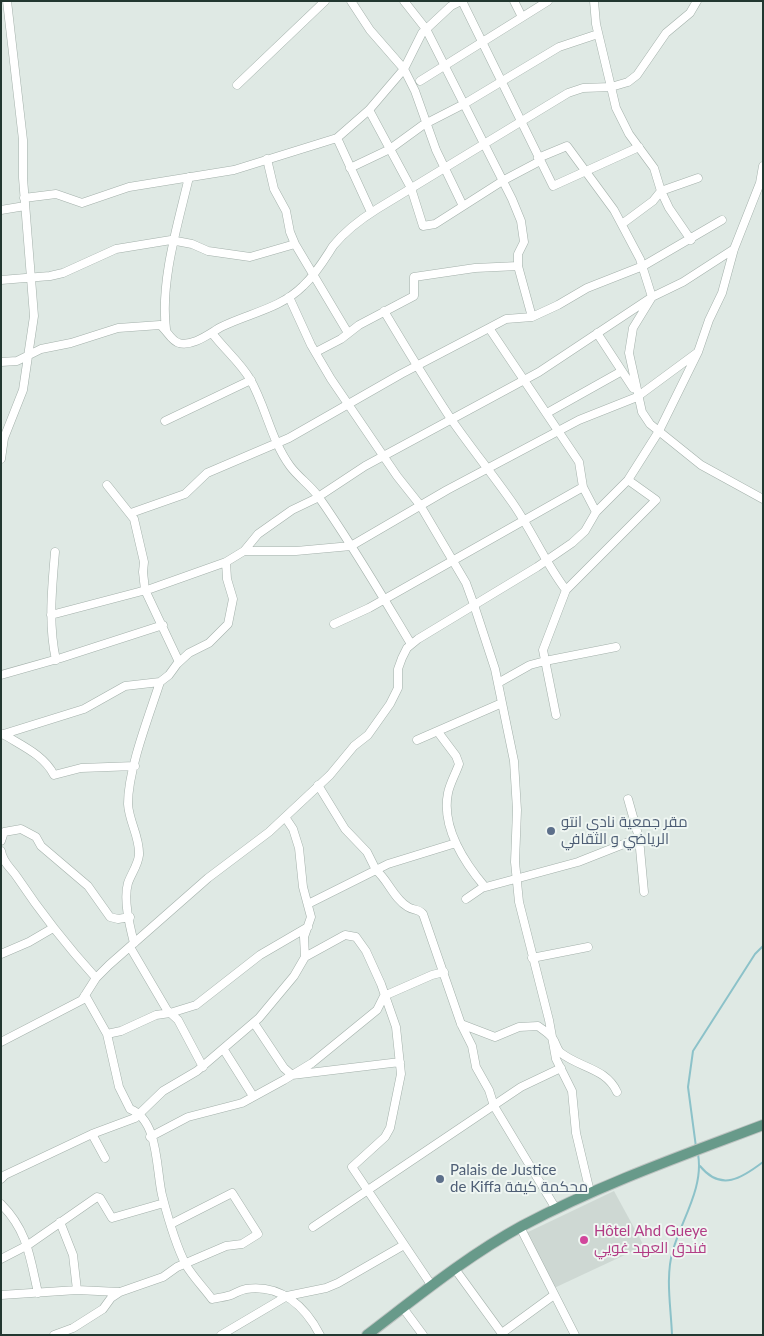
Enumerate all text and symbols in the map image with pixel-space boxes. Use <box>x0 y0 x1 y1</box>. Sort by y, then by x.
place label: مقر جمعية نادي انتو الرياضي و الثقافي <box>561 813 688 848</box>
marker: مقر جمعية نادي انتو الرياضي و الثقافي <box>545 825 557 837</box>
place label: Palais de Justice de Kiffa محكمة كيفة <box>450 1161 588 1196</box>
marker: Palais de Justice de Kiffa محكمة كيفة <box>434 1173 446 1185</box>
place label: Hôtel Ahd Gueye فندق العهد غويي <box>594 1222 707 1257</box>
marker: Hôtel Ahd Gueye فندق العهد غويي <box>578 1234 590 1246</box>

